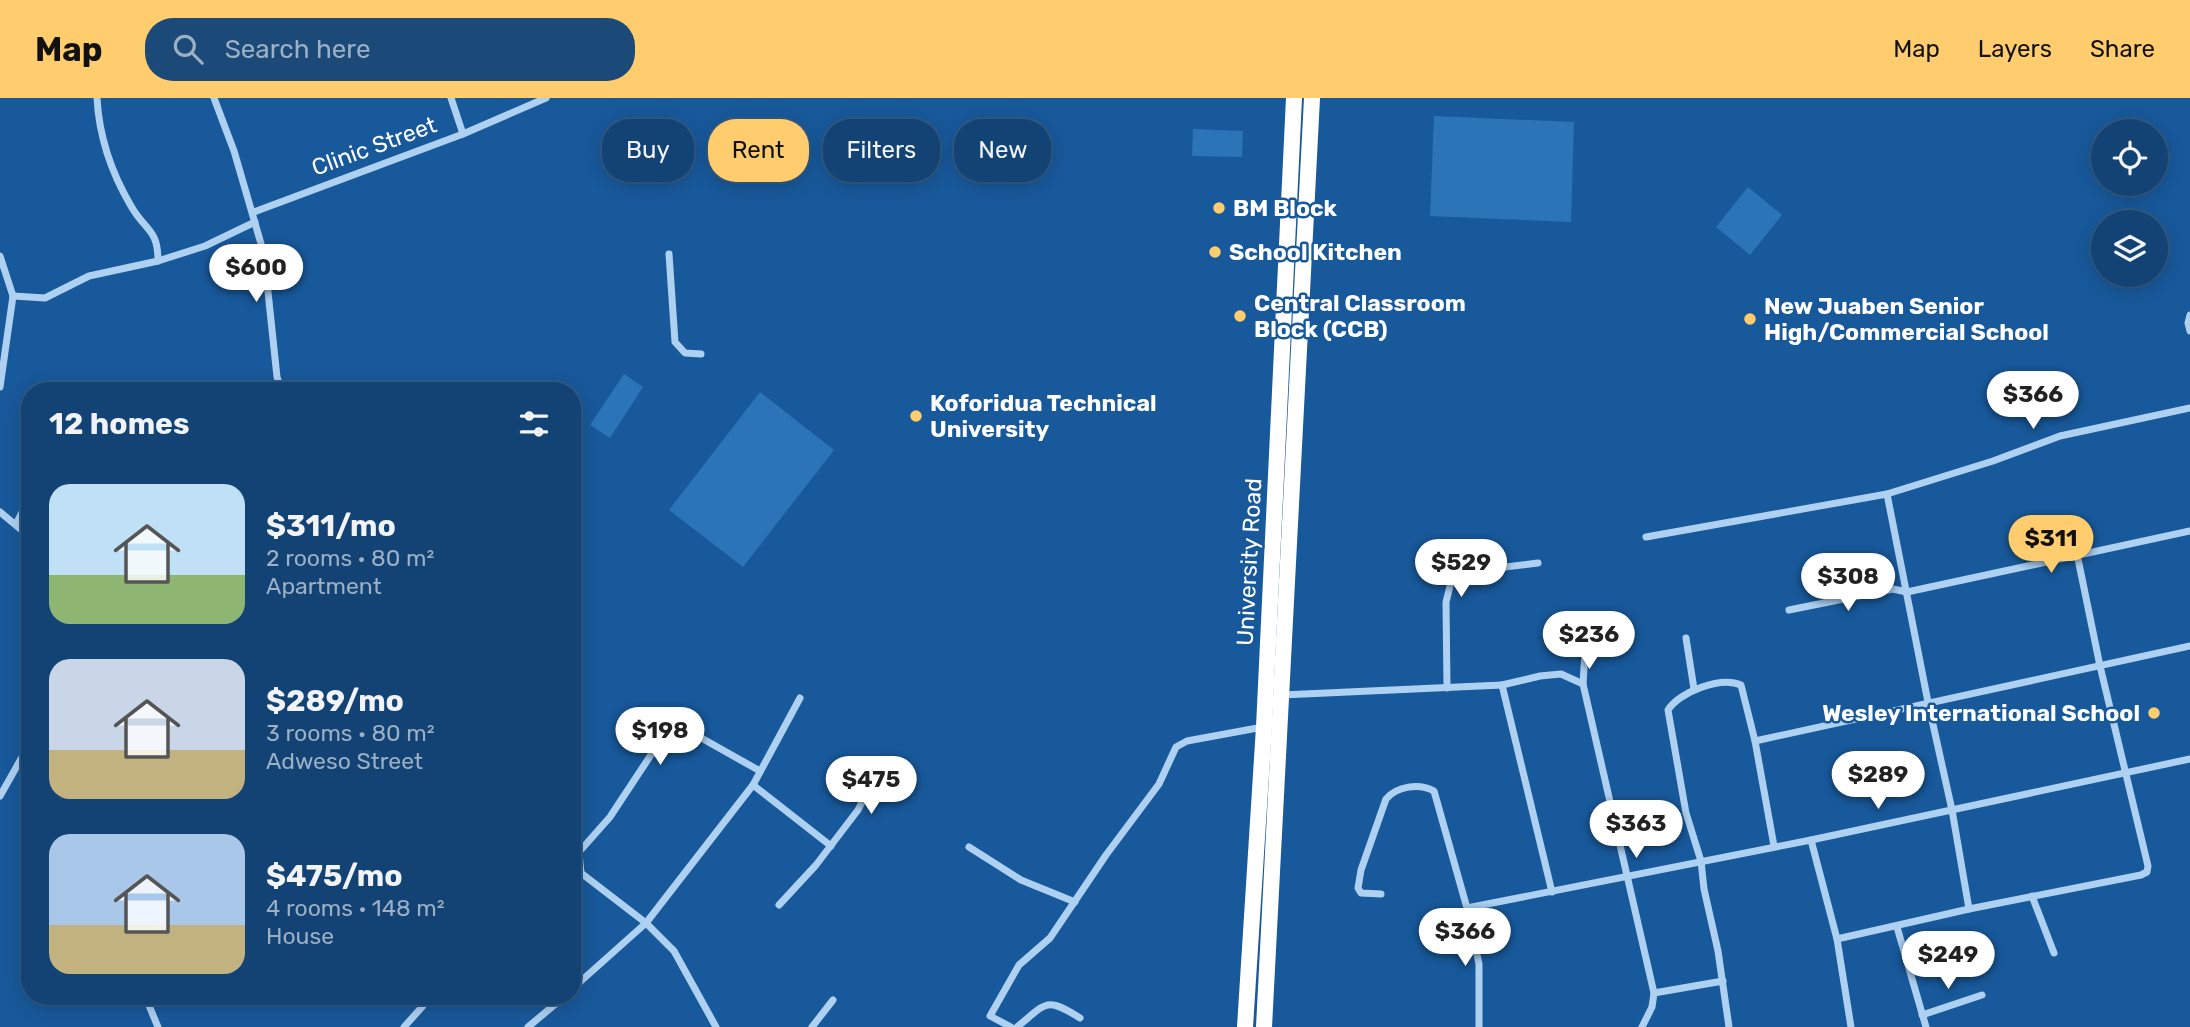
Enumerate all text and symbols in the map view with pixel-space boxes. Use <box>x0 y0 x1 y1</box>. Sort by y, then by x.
search box <box>145 18 635 81</box>
text: Map <box>35 30 103 69</box>
icon: search <box>169 30 207 68</box>
text: Search here <box>225 34 370 65</box>
text: Map <box>1893 35 1940 63</box>
text: Layers <box>1978 35 2052 63</box>
text: Share <box>2090 35 2155 63</box>
street label: Clinic Street <box>308 110 440 182</box>
chip: Buy <box>602 119 694 182</box>
chip: Rent <box>708 119 809 182</box>
chip: Filters <box>823 119 940 182</box>
chip: New <box>954 119 1051 182</box>
map controls <box>2091 119 2168 287</box>
button: locate <box>2091 119 2168 196</box>
place label: BM Block <box>1233 194 1338 222</box>
marker: BM Block <box>1211 200 1227 216</box>
button: layers <box>2091 210 2168 287</box>
place label: School Kitchen <box>1229 238 1402 266</box>
pin: $600 <box>215 244 297 304</box>
marker: School Kitchen <box>1207 244 1223 260</box>
text: $600 <box>225 253 287 281</box>
place label: Central Classroom Block (CCB) <box>1254 289 1466 343</box>
place label: New Juaben Senior High/Commercial School <box>1764 292 2049 346</box>
marker: Central Classroom Block (CCB) <box>1232 308 1248 324</box>
marker: New Juaben Senior High/Commercial School <box>1742 311 1758 327</box>
pin: $366 <box>1992 372 2074 431</box>
text: $366 <box>2003 380 2063 408</box>
place label: Koforidua Technical University <box>930 389 1157 443</box>
icon: filters <box>515 405 553 443</box>
text: 12 homes <box>49 406 190 442</box>
marker: Koforidua Technical University <box>908 408 924 424</box>
street label: University Road <box>1231 477 1267 647</box>
text: $311/mo <box>266 508 396 544</box>
icon: home <box>105 512 189 596</box>
pin: $311 <box>2010 516 2092 575</box>
text: $311 <box>2024 524 2078 552</box>
pin: $529 <box>1420 540 1502 599</box>
text: 2 rooms · 80 m² <box>266 544 434 572</box>
text: $529 <box>1431 548 1491 576</box>
pin: $308 <box>1807 554 1889 613</box>
text: $308 <box>1817 562 1879 590</box>
text: Apartment <box>266 572 382 600</box>
pin: $236 <box>1548 612 1630 671</box>
text: $236 <box>1559 620 1619 648</box>
text: $289/mo <box>266 683 404 719</box>
icon: home <box>105 687 189 771</box>
place label: Wesley International School <box>1822 699 2140 727</box>
marker: Wesley International School <box>2146 705 2162 721</box>
pin: $198 <box>619 708 701 767</box>
text: $198 <box>631 716 689 744</box>
text: 3 rooms · 80 m² <box>266 719 435 747</box>
text: Adweso Street <box>266 747 423 775</box>
pin: $289 <box>1837 752 1919 811</box>
pin: $475 <box>830 756 912 816</box>
text: $289 <box>1848 760 1908 788</box>
text: $475 <box>842 765 900 793</box>
pin: $363 <box>1595 800 1677 860</box>
text: $363 <box>1606 809 1666 837</box>
text: $475/mo <box>266 858 403 894</box>
icon: home <box>105 862 189 946</box>
text: 4 rooms · 148 m² <box>266 894 445 922</box>
pin: $366 <box>1424 908 1506 968</box>
text: $366 <box>1435 917 1495 945</box>
text: House <box>266 922 334 950</box>
pin: $249 <box>1907 932 1989 991</box>
text: $249 <box>1918 940 1978 968</box>

